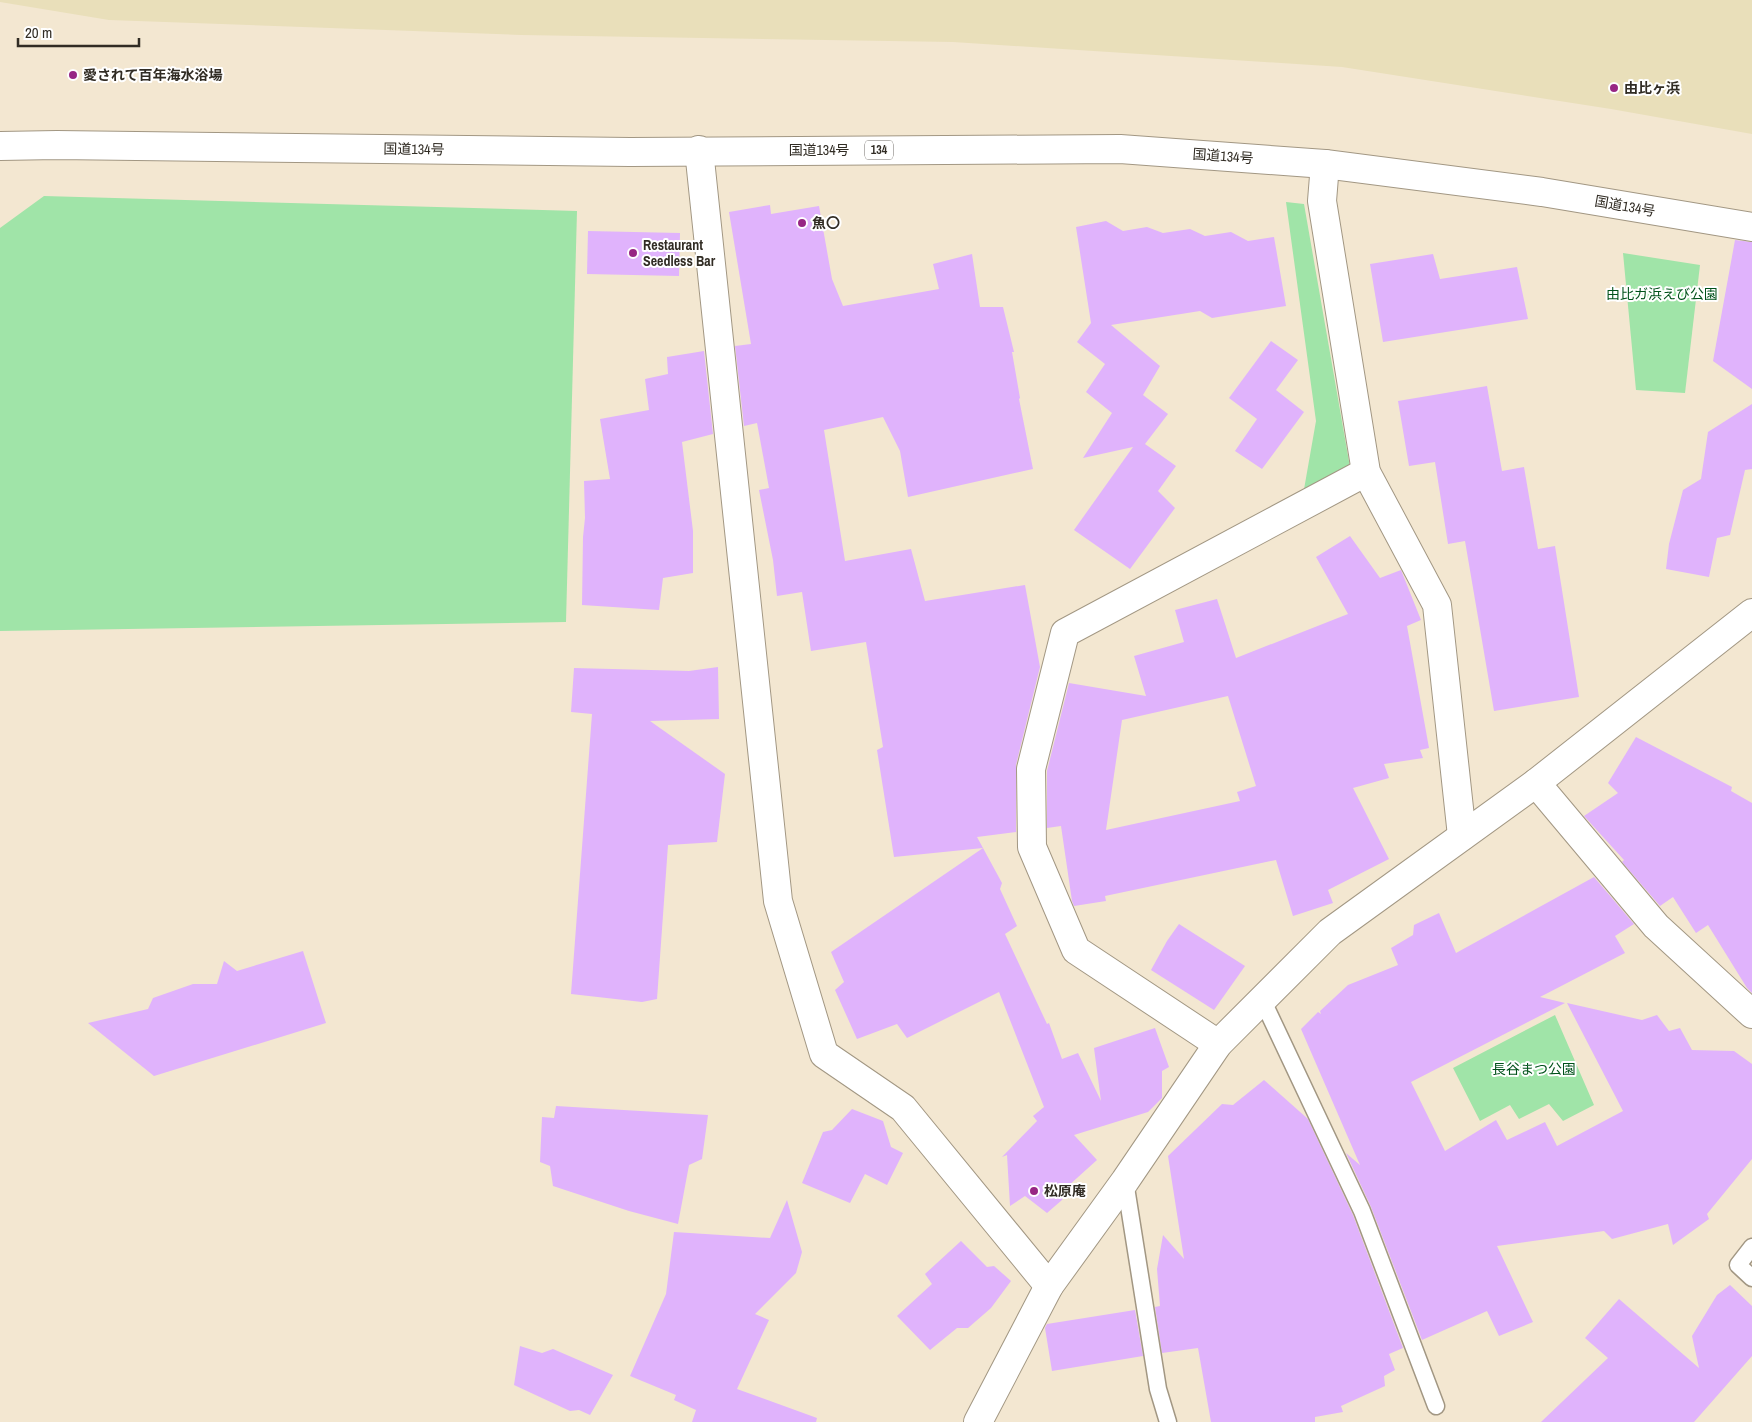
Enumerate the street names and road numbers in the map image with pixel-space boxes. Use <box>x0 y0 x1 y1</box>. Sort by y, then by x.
street label: 国道134号 <box>383 139 445 159</box>
road number: 134 <box>865 140 893 160</box>
street label: 国道134号 <box>788 141 850 159</box>
street label: 国道134号 <box>1192 145 1254 167</box>
street label: 国道134号 <box>1593 192 1657 220</box>

